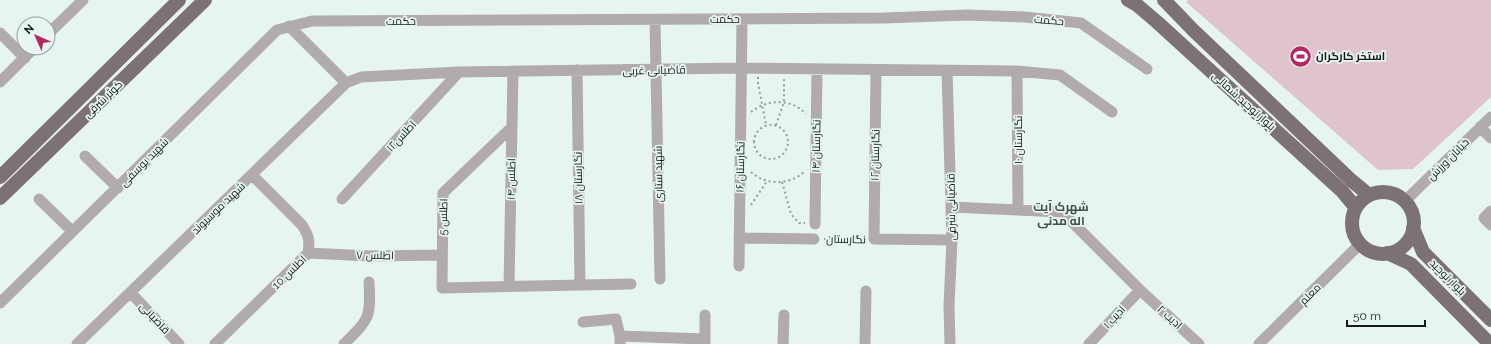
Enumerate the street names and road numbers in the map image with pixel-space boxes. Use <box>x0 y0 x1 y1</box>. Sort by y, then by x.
street label: حکمت <box>710 13 740 26</box>
street label: حکمت <box>1034 13 1064 28</box>
street label: حکمت <box>386 15 416 28</box>
street label: قاضیانی غربی <box>622 63 686 78</box>
street label: بلوار توحید شمالی <box>1209 69 1278 133</box>
street label: کوثر شرقی <box>81 78 125 121</box>
street label: نگارستان ۱۰ <box>1012 116 1025 164</box>
street label: اطلس۱۲ <box>384 118 419 154</box>
street label: نگارستان ۱۴ <box>810 119 823 173</box>
street label: نگارستان ۱۲ <box>869 129 882 181</box>
street label: شهید یوسفی <box>117 135 171 189</box>
street label: خیابان ورزش <box>1425 136 1472 183</box>
street label: نگارستان ۱۶ <box>734 141 747 193</box>
street label: شهید ستاری <box>652 146 665 202</box>
street label: نگارستان ۱۸ <box>572 151 585 205</box>
street label: اطلس ۱۴ <box>505 158 518 200</box>
street label: قاضیانی شرقی <box>944 173 959 241</box>
street label: شهید موسیوند <box>189 180 248 237</box>
street label: اطلس 5 <box>437 198 450 236</box>
street label: نگارستان <box>826 233 866 246</box>
street label: اطلس ۷ <box>356 249 394 262</box>
street label: اطلس 10 <box>270 253 309 292</box>
street label: بلوار توحید <box>1427 257 1468 298</box>
street label: معلم <box>1297 281 1324 308</box>
street label: قاضیانی <box>137 300 172 337</box>
street label: ادیب ۱ <box>1101 303 1128 331</box>
street label: ادیب ۲ <box>1155 303 1185 332</box>

